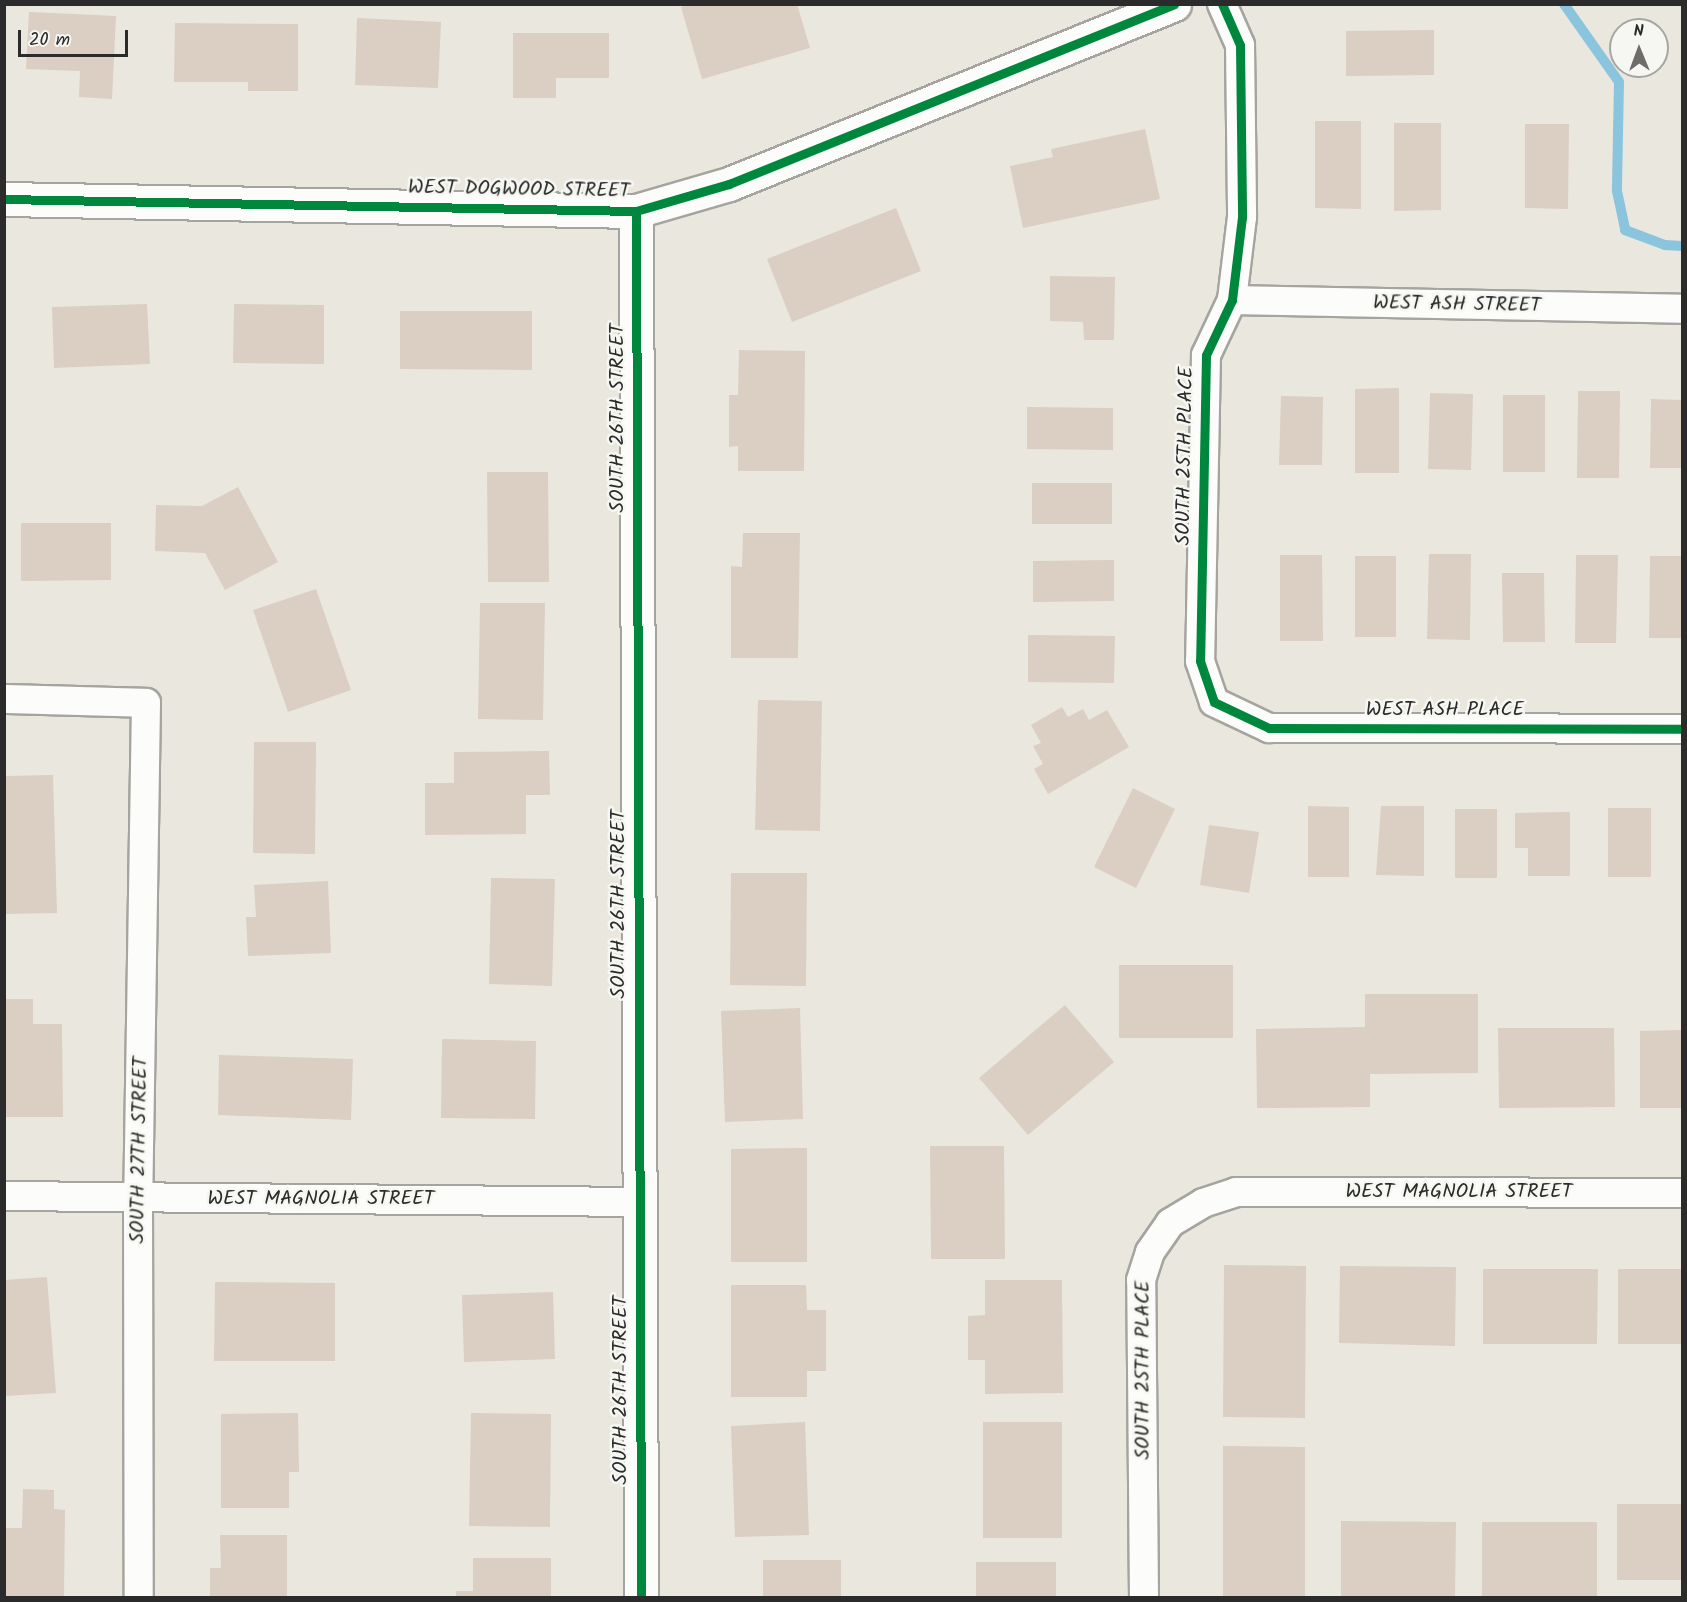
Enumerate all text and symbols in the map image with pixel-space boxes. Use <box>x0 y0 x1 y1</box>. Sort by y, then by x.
scale bar <box>21 18 130 56</box>
north arrow <box>1609 18 1669 78</box>
text: N <box>1633 19 1644 44</box>
text: 20 m <box>29 26 70 55</box>
street label: WEST DOGWOOD STREET <box>408 176 630 204</box>
street label: WEST ASH STREET <box>1373 292 1541 318</box>
street label: SOUTH 26TH STREET <box>606 324 630 512</box>
street label: SOUTH 25TH PLACE <box>1172 366 1200 546</box>
street label: WEST ASH PLACE <box>1366 698 1524 722</box>
street label: SOUTH 26TH STREET <box>607 810 631 998</box>
street label: SOUTH 27TH STREET <box>126 1056 154 1244</box>
street label: WEST MAGNOLIA STREET <box>1345 1180 1573 1204</box>
street label: WEST MAGNOLIA STREET <box>207 1187 435 1211</box>
street label: SOUTH 25TH PLACE <box>1132 1280 1156 1460</box>
street label: SOUTH 26TH STREET <box>609 1296 633 1484</box>

